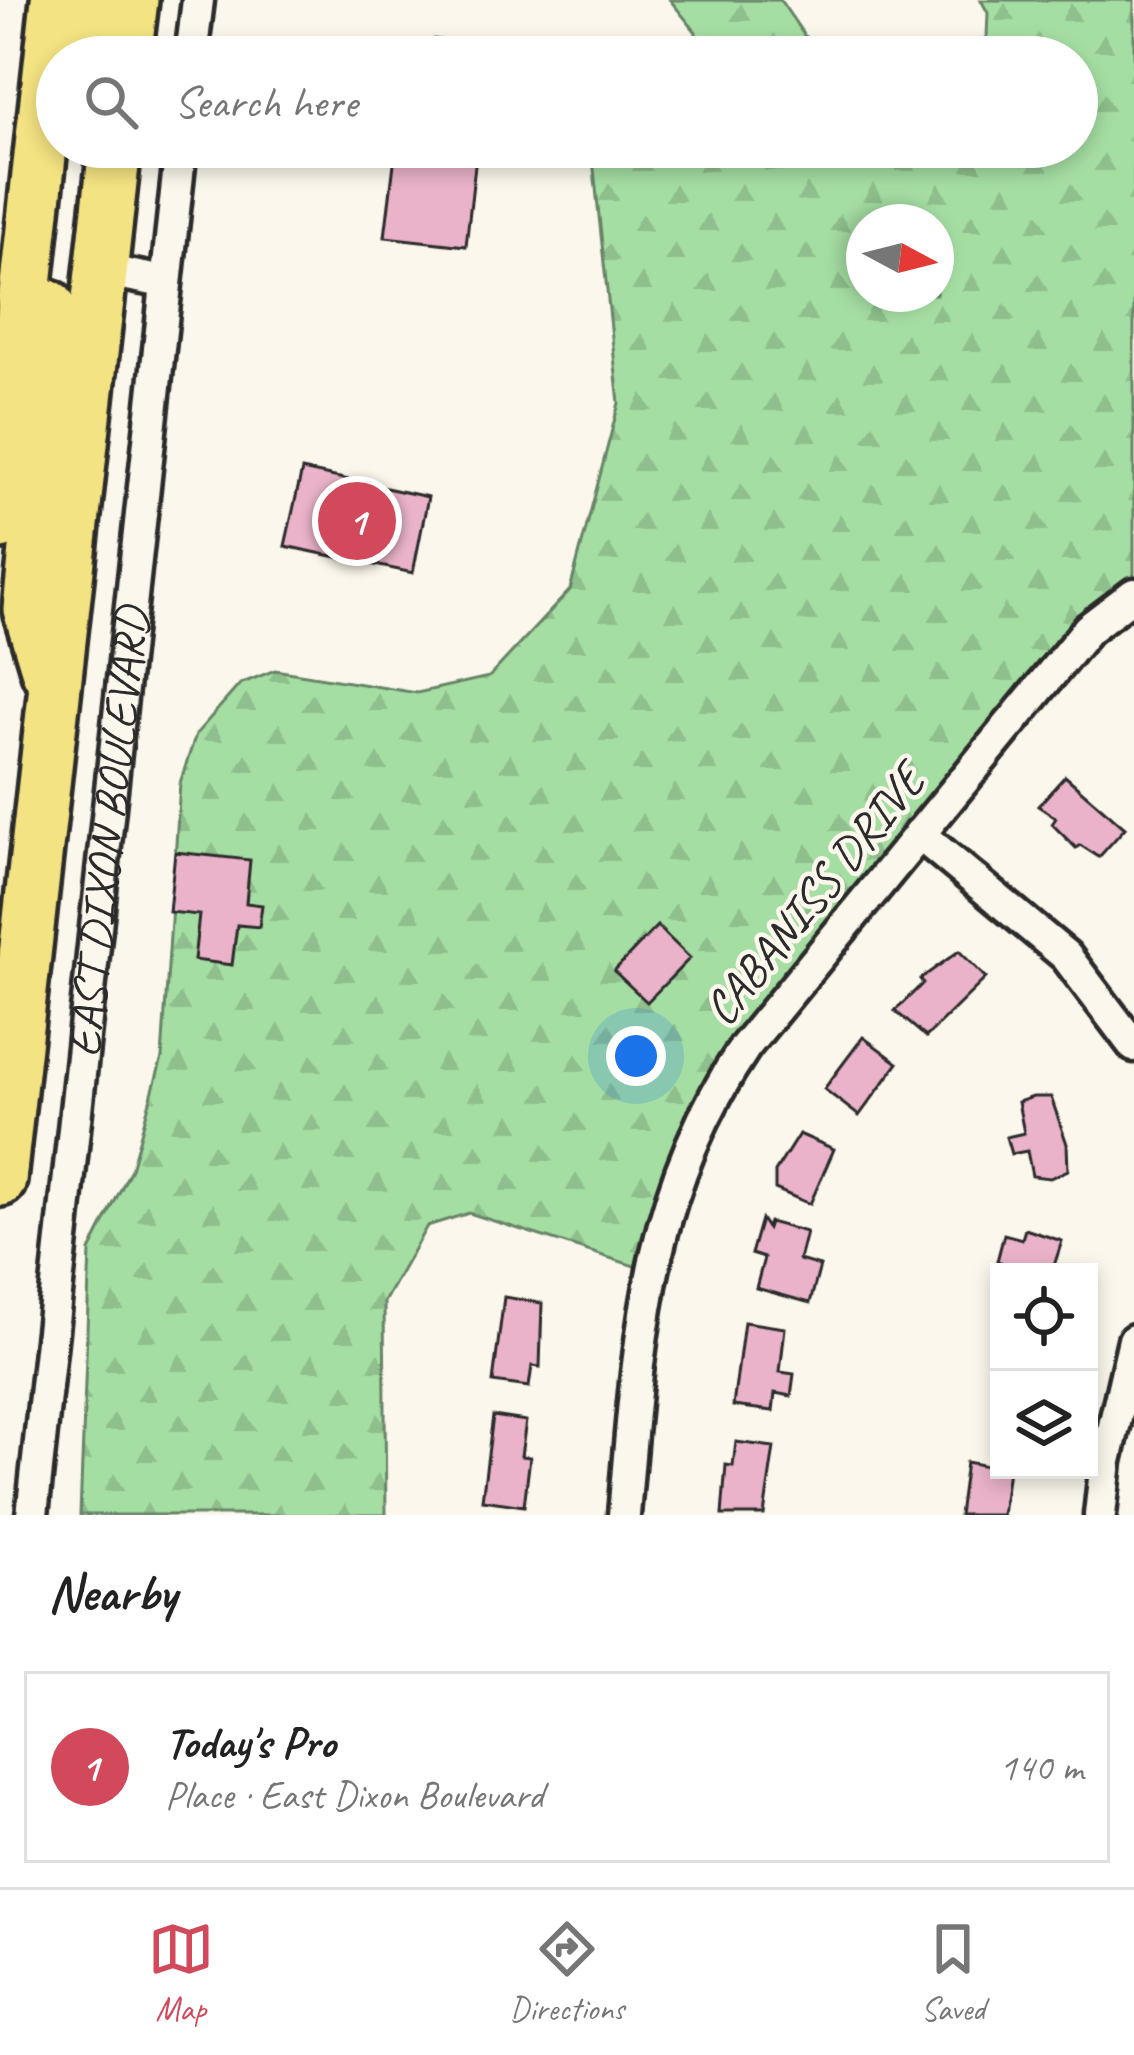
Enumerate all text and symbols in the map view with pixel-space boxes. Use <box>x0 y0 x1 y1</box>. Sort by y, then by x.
search box <box>36 36 1098 168</box>
icon: search <box>78 69 144 135</box>
text: Search here <box>174 74 357 131</box>
north arrow <box>846 204 954 312</box>
pin: 1 <box>318 476 396 566</box>
street label: EAST DIXON BOULEVARD <box>53 600 162 1060</box>
street label: CABANISS DRIVE <box>690 748 941 1037</box>
your location <box>606 1026 666 1086</box>
map controls <box>990 1263 1098 1479</box>
button: locate <box>990 1263 1098 1371</box>
button: layers <box>990 1371 1098 1479</box>
text: Nearby <box>48 1561 176 1625</box>
text: Today's Pro <box>165 1714 335 1771</box>
text: 1 <box>81 1743 99 1792</box>
text: 140 m <box>999 1743 1083 1792</box>
text: Place · East Dixon Boulevard <box>165 1771 544 1820</box>
tab: Map <box>148 1916 214 2030</box>
tab: Directions <box>510 1916 624 2030</box>
tab: Saved <box>920 1916 986 2030</box>

